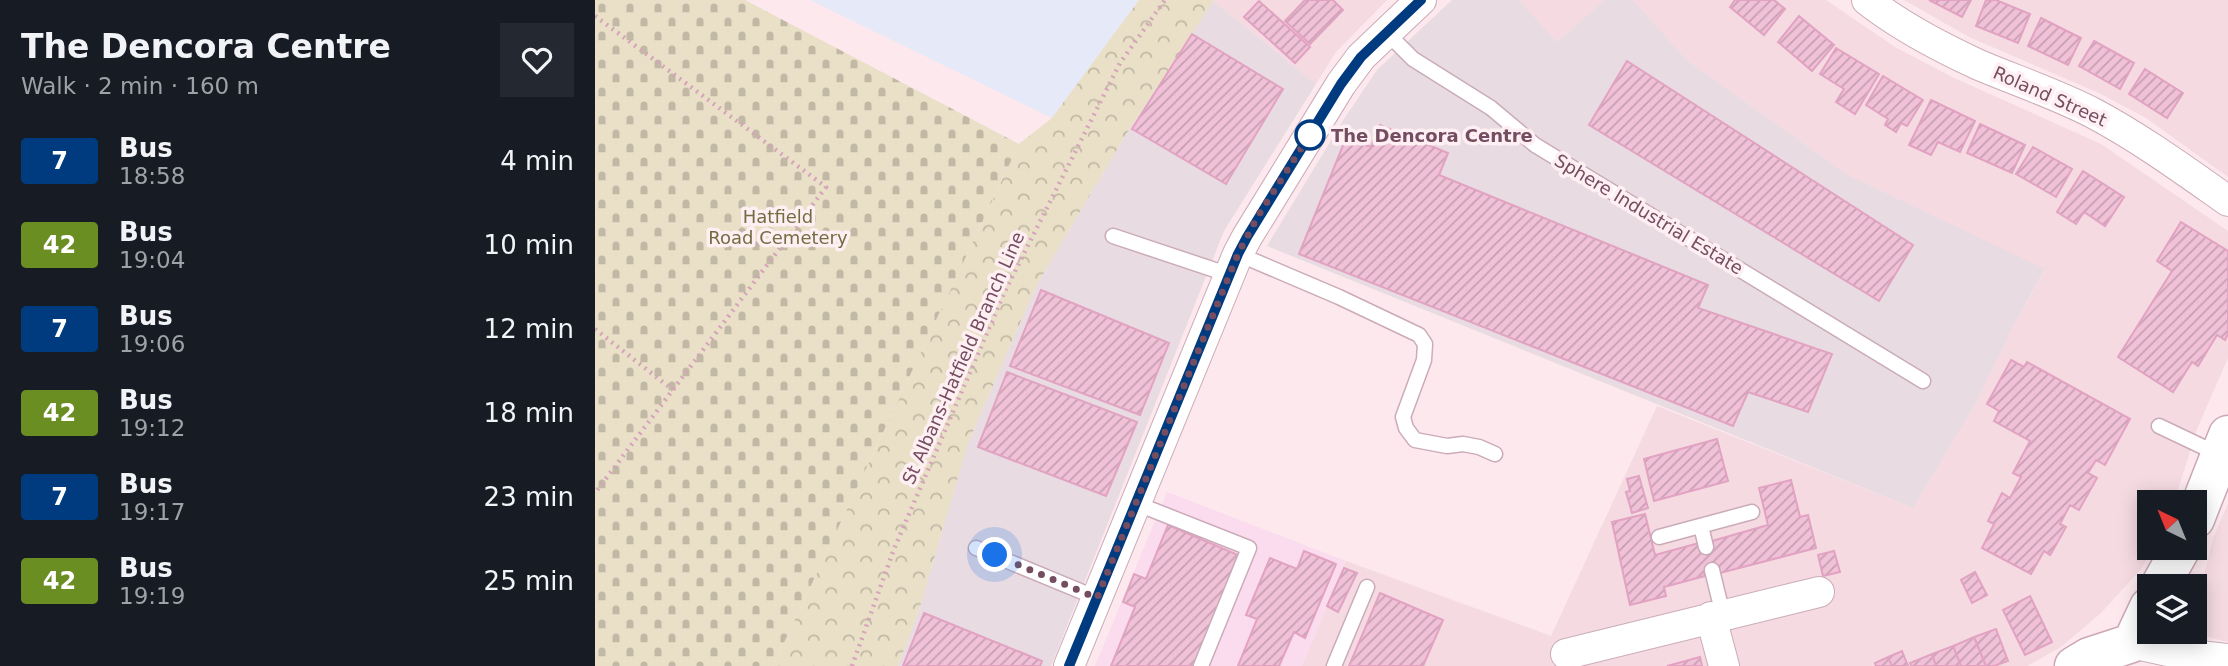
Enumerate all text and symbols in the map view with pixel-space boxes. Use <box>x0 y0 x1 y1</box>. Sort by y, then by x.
button: heart <box>500 23 574 97</box>
text: The Dencora Centre <box>21 27 391 66</box>
street label: Roland Street <box>1990 62 2110 130</box>
text: Walk · 2 min · 160 m <box>21 73 259 99</box>
marker: The Dencora Centre <box>1295 120 1325 150</box>
place label: The Dencora Centre <box>1331 125 1533 146</box>
text: Bus <box>119 133 173 163</box>
text: 4 min <box>500 146 574 176</box>
text: 7 <box>51 147 68 175</box>
street label: Sphere Industrial Estate <box>1551 149 1747 279</box>
text: 18:58 <box>119 163 185 189</box>
park label: Hatfield Road Cemetery <box>708 206 848 248</box>
text: Bus <box>119 217 173 247</box>
street label: St Albans-Hatfield Branch Line <box>898 228 1028 488</box>
text: 10 min <box>484 230 574 260</box>
text: 42 <box>43 231 76 259</box>
text: 19:04 <box>119 247 185 273</box>
text: Bus <box>119 301 173 331</box>
text: 12 min <box>484 314 574 344</box>
text: 7 <box>51 315 68 343</box>
text: 19:06 <box>119 331 185 357</box>
text: Bus <box>119 385 173 415</box>
text: 18 min <box>484 398 574 428</box>
text: 42 <box>43 399 76 427</box>
text: 19:12 <box>119 415 185 441</box>
text: Bus <box>119 469 173 499</box>
text: 23 min <box>484 482 574 512</box>
text: 7 <box>51 483 68 511</box>
north arrow <box>2137 490 2207 560</box>
map controls <box>2137 490 2207 644</box>
text: 19:17 <box>119 499 185 525</box>
your location <box>977 537 1012 572</box>
text: Bus <box>119 553 173 583</box>
text: 25 min <box>484 566 574 596</box>
text: 42 <box>43 567 76 595</box>
button: layers <box>2137 574 2207 644</box>
text: 19:19 <box>119 583 185 609</box>

